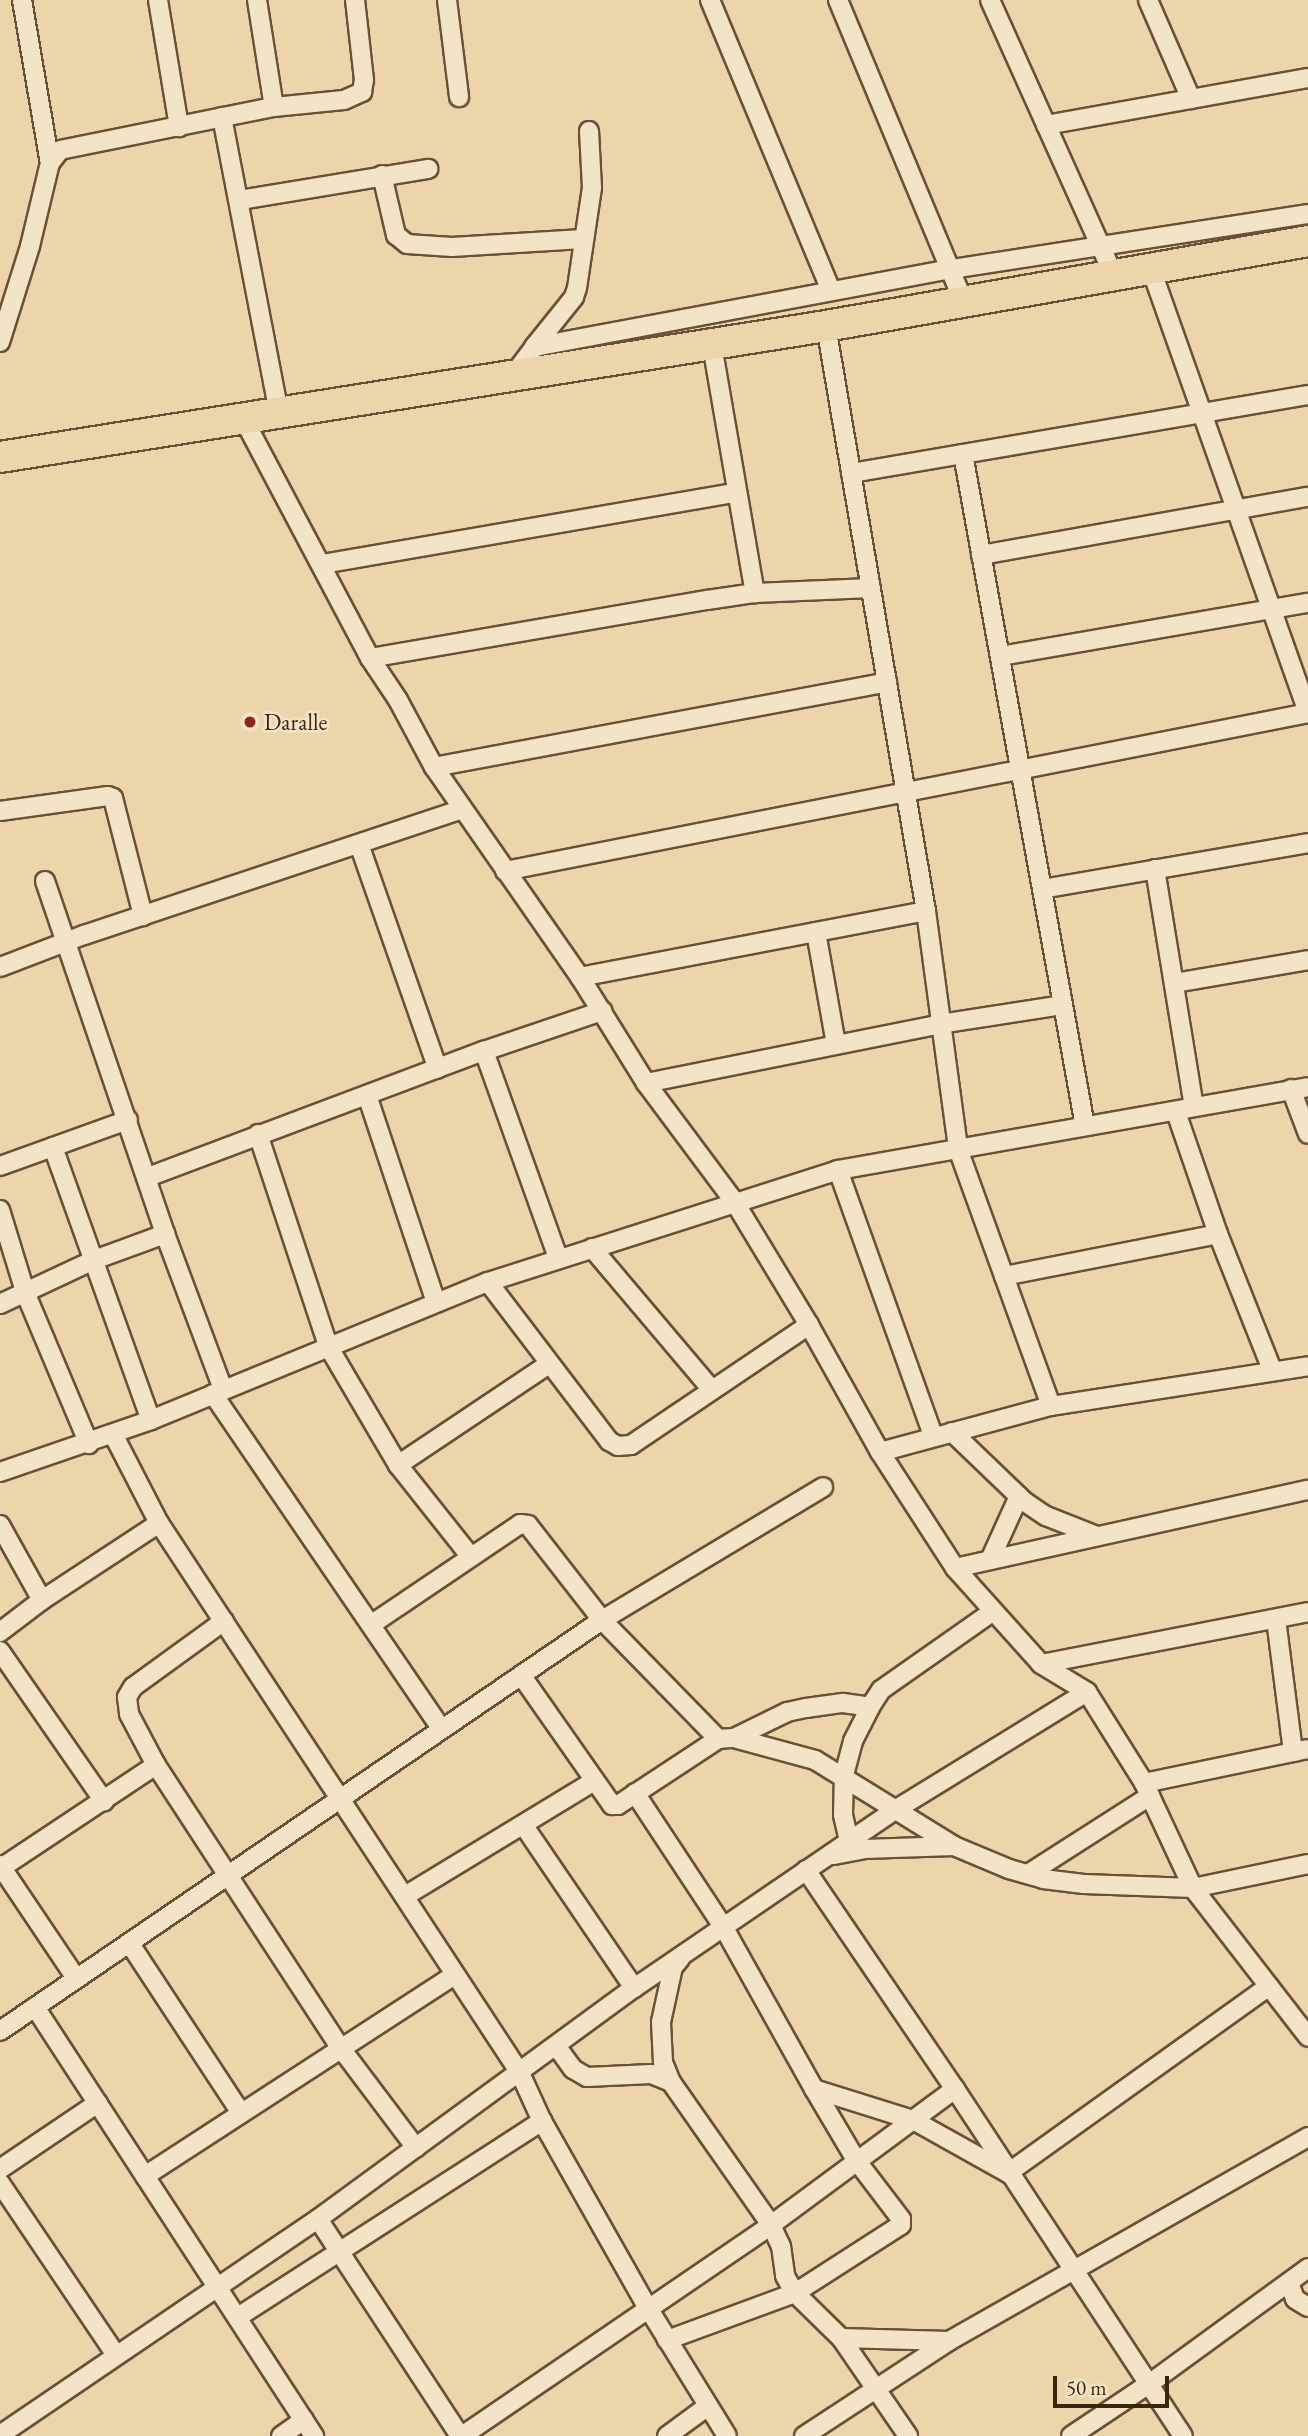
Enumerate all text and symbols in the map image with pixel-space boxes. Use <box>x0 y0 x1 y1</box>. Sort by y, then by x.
place label: Daralle <box>264 708 327 736</box>
marker: Daralle <box>242 714 258 730</box>
scale bar <box>1056 2362 1172 2406</box>
text: 50 m <box>1066 2374 1107 2401</box>

